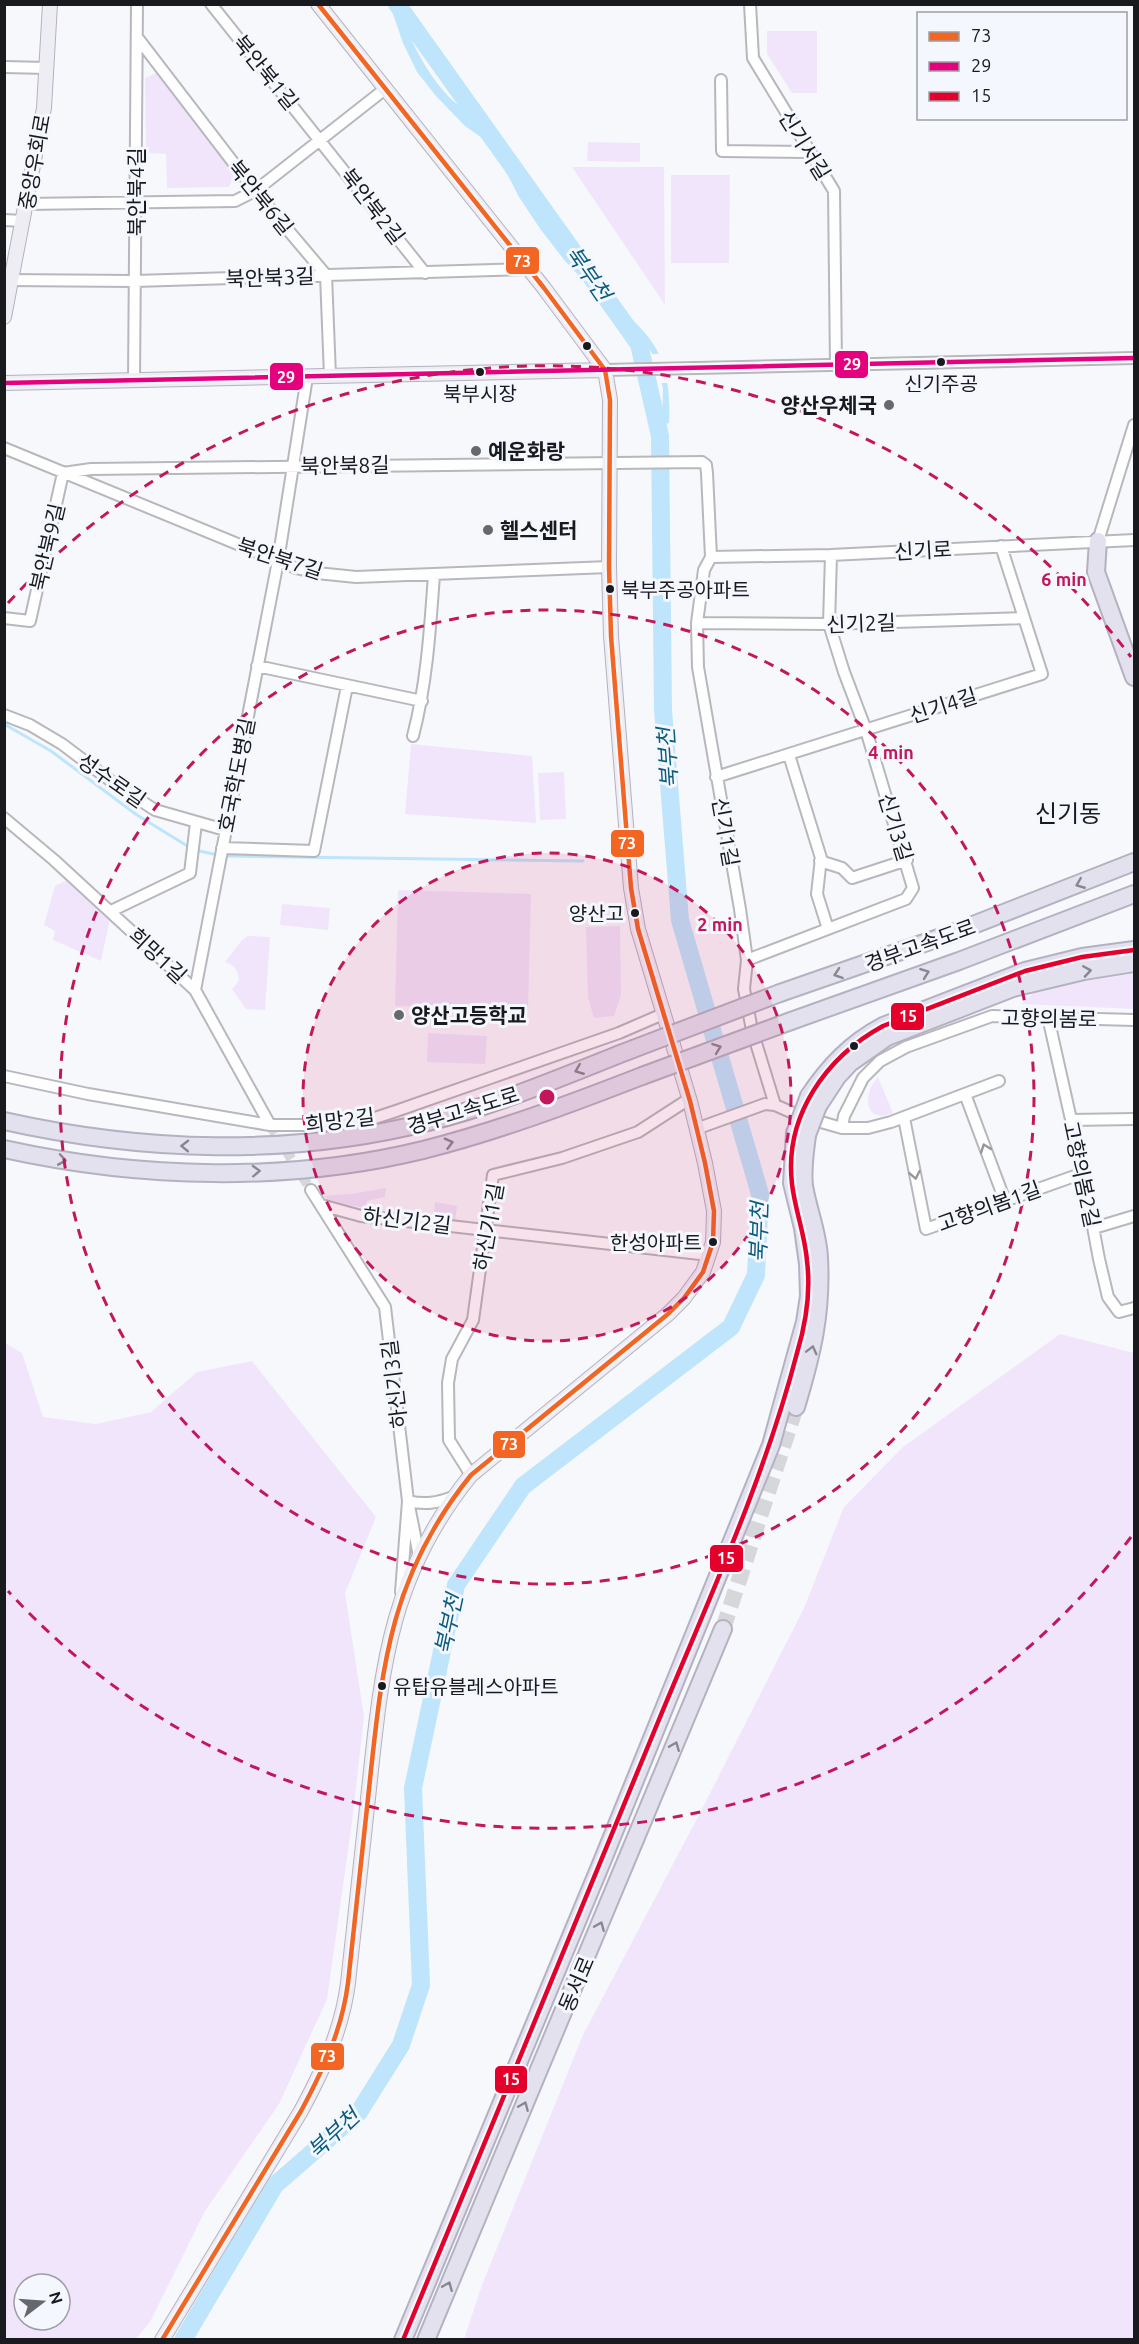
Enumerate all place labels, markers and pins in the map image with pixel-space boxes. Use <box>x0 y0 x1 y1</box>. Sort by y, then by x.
unlabelled marker <box>581 340 593 352</box>
marker: 신기주공 <box>935 356 947 368</box>
marker: 북부시장 <box>474 366 486 378</box>
place label: 신기주공 <box>904 372 978 395</box>
place label: 북부시장 <box>443 382 517 405</box>
place label: 양산우체국 <box>780 393 877 417</box>
marker: 양산우체국 <box>882 398 896 412</box>
place label: 예운화랑 <box>488 439 565 463</box>
marker: 예운화랑 <box>469 444 483 458</box>
place label: 헬스센터 <box>500 518 577 542</box>
marker: 헬스센터 <box>481 523 495 537</box>
place label: 북부주공아파트 <box>621 578 750 601</box>
marker: 북부주공아파트 <box>604 583 616 595</box>
place label: 양산고 <box>569 902 624 925</box>
marker: 양산고 <box>629 907 641 919</box>
place label: 양산고등학교 <box>411 1003 527 1027</box>
marker: 양산고등학교 <box>392 1008 406 1022</box>
unlabelled marker <box>848 1040 860 1052</box>
centre of rings <box>537 1087 557 1107</box>
place label: 한성아파트 <box>610 1231 702 1254</box>
marker: 한성아파트 <box>707 1236 719 1248</box>
place label: 유탑유블레스아파트 <box>393 1675 559 1698</box>
marker: 유탑유블레스아파트 <box>376 1680 388 1692</box>

